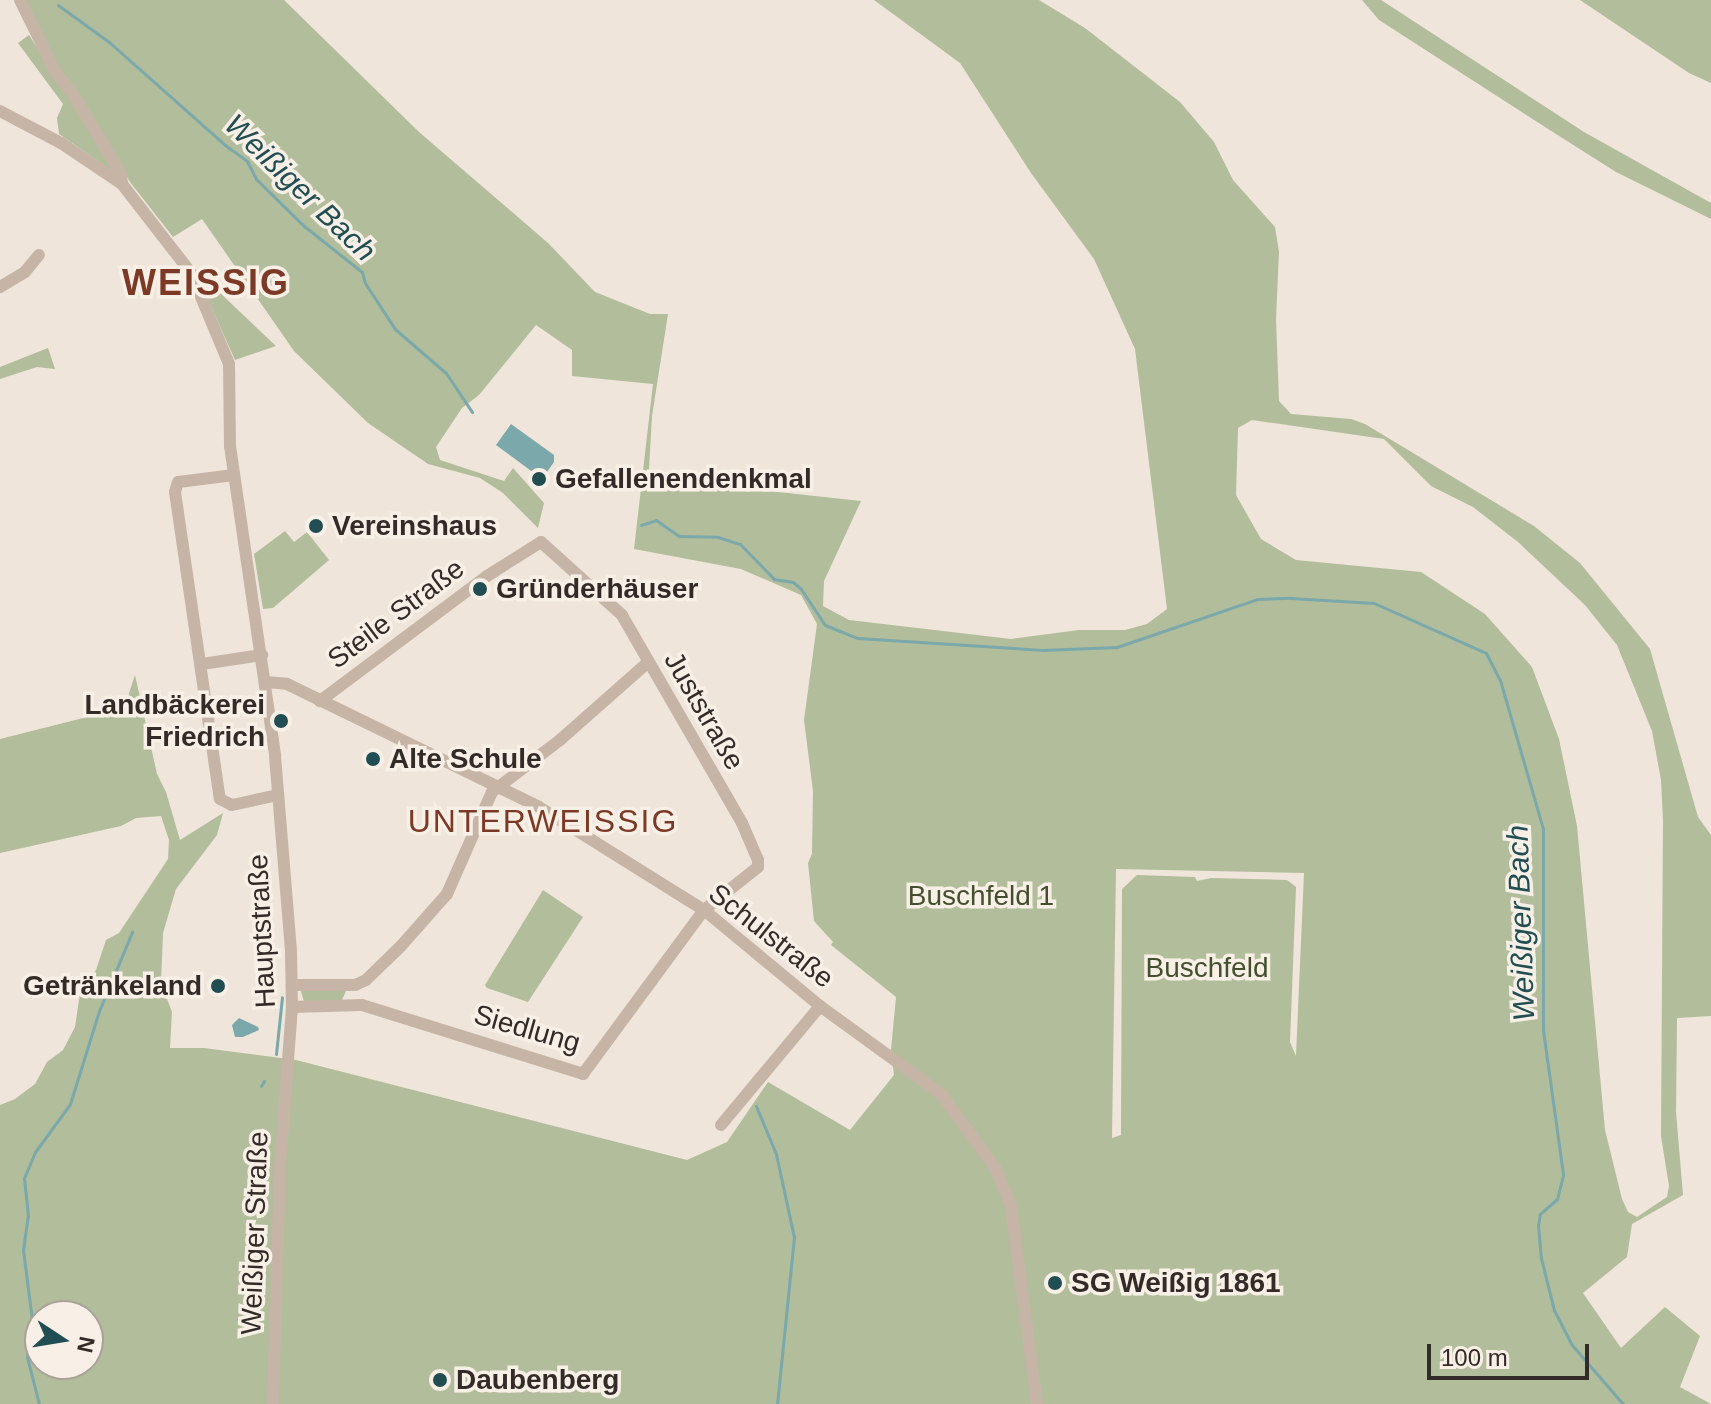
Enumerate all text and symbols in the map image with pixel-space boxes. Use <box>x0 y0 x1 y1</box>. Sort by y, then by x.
water label: Weißiger Bach <box>217 107 383 269</box>
district label: WEISSIG <box>122 261 290 305</box>
place label: Gefallenendenkmal <box>555 462 812 496</box>
marker: Gefallenendenkmal <box>530 470 548 488</box>
place label: Vereinshaus <box>332 509 497 543</box>
marker: Vereinshaus <box>307 517 325 535</box>
street label: Steile Straße <box>321 552 471 676</box>
place label: Gründerhäuser <box>496 572 698 606</box>
marker: Gründerhäuser <box>471 580 489 598</box>
street label: Juststraße <box>657 646 751 776</box>
place label: Landbäckerei Friedrich <box>84 688 265 754</box>
marker: Landbäckerei Friedrich <box>272 712 290 730</box>
place label: Alte Schule <box>389 742 541 776</box>
marker: Alte Schule <box>364 750 382 768</box>
district label: UNTERWEISSIG <box>408 802 678 840</box>
water label: Weißiger Bach <box>1500 824 1542 1022</box>
street label: Hauptstraße <box>241 853 283 1009</box>
street label: Schulstraße <box>702 877 840 995</box>
park label: Buschfeld 1 <box>908 879 1054 913</box>
park label: Buschfeld <box>1146 951 1268 985</box>
place label: Getränkeland <box>23 969 202 1003</box>
marker: Getränkeland <box>209 977 227 995</box>
street label: Siedlung <box>470 998 584 1060</box>
street label: Weißiger Straße <box>235 1131 275 1335</box>
place label: SG Weißig 1861 <box>1071 1266 1281 1300</box>
marker: SG Weißig 1861 <box>1046 1274 1064 1292</box>
north arrow <box>24 1300 104 1380</box>
scale bar <box>1431 1328 1593 1378</box>
text: N <box>72 1334 100 1355</box>
text: 100 m <box>1441 1344 1508 1371</box>
place label: Daubenberg <box>456 1363 619 1397</box>
marker: Daubenberg <box>431 1371 449 1389</box>

